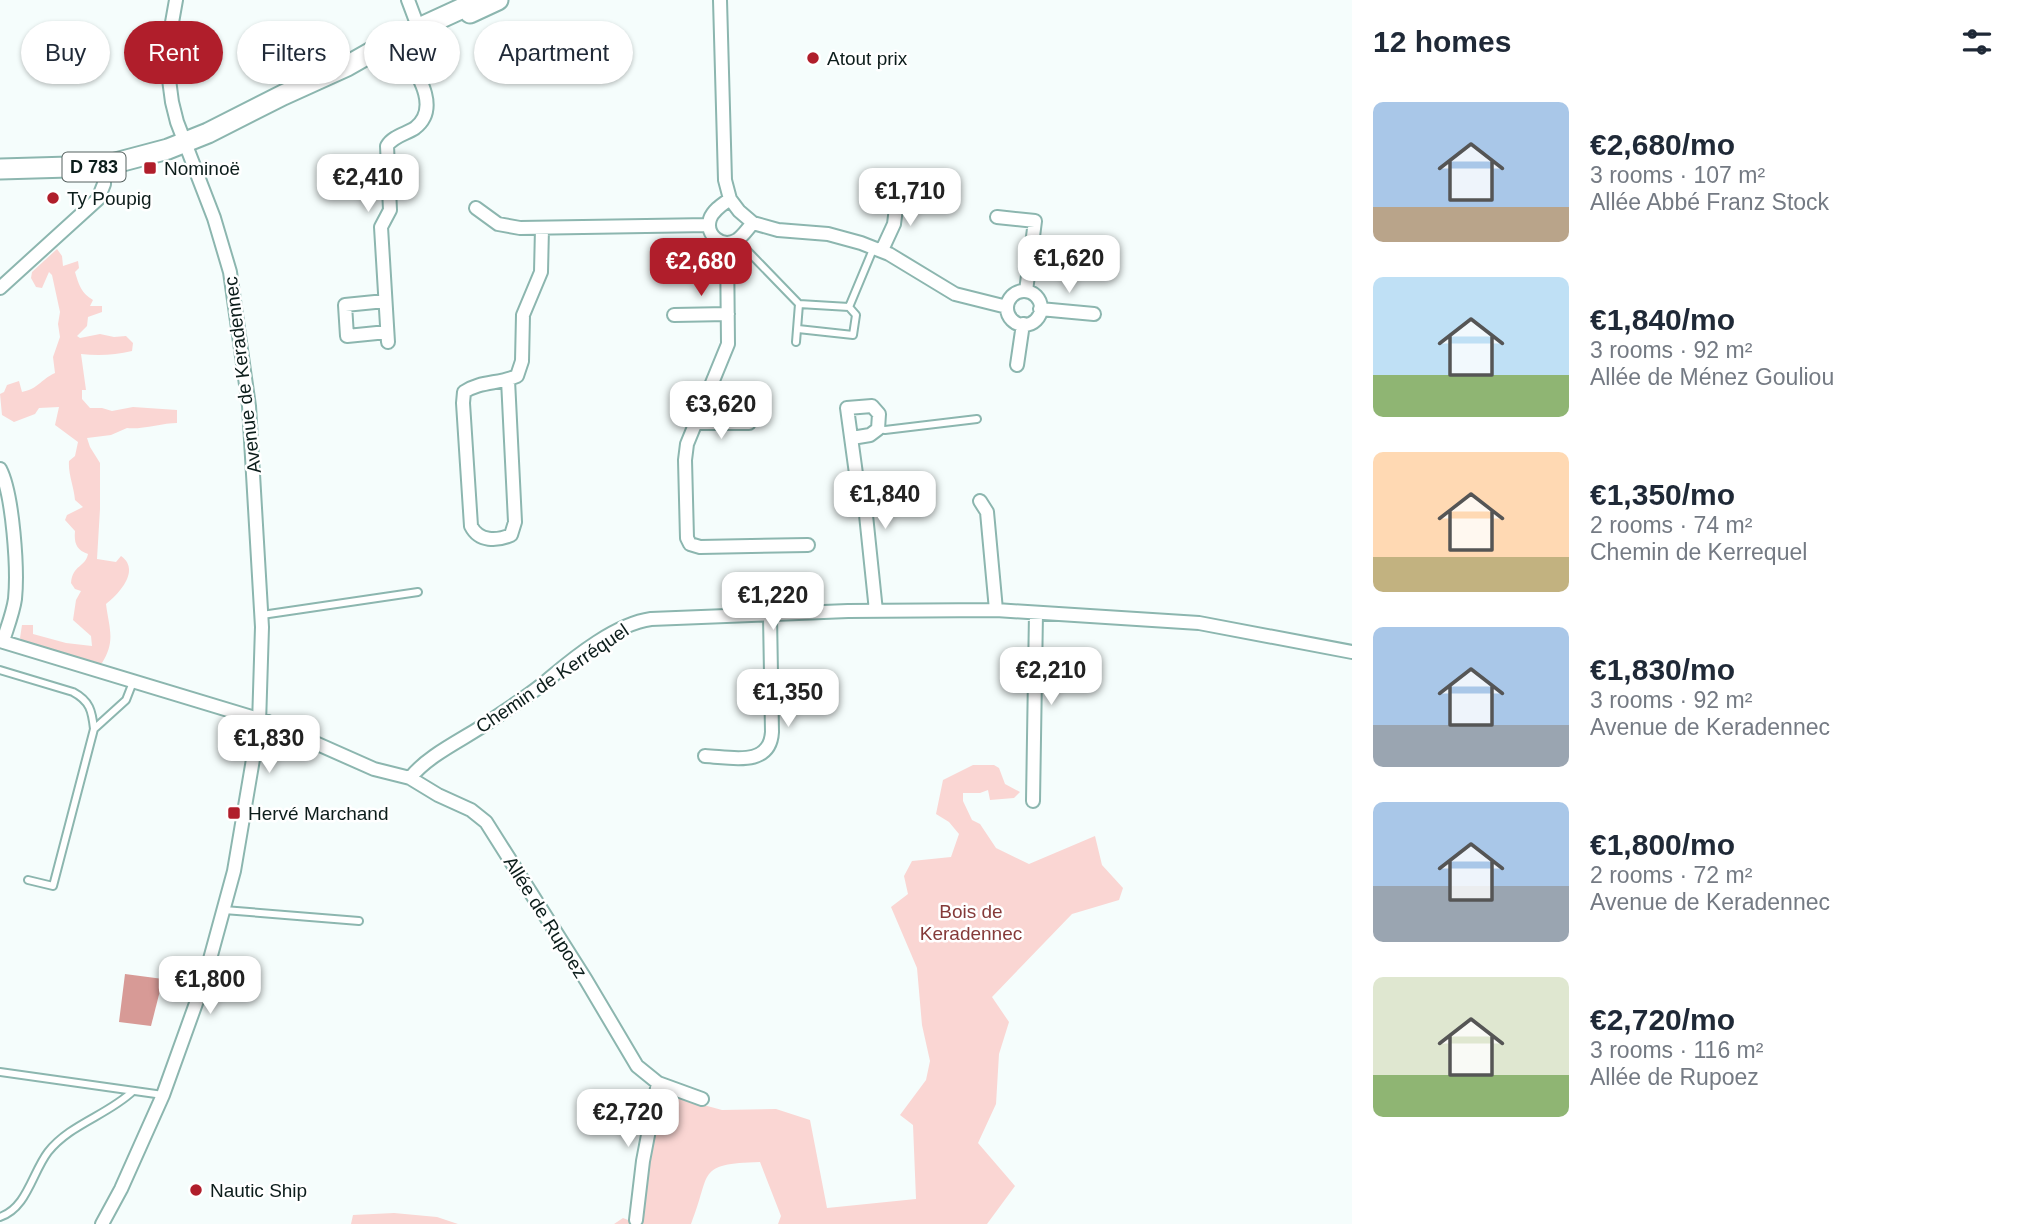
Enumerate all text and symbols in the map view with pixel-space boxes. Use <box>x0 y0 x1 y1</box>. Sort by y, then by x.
chip: Buy <box>21 21 110 84</box>
chip: Rent <box>124 21 223 84</box>
chip: Filters <box>237 21 350 84</box>
chip: New <box>364 21 460 84</box>
chip: Apartment <box>474 21 633 84</box>
icon: filters <box>1958 23 1996 61</box>
text: 12 homes <box>1373 25 1511 58</box>
place label: Atout prix <box>827 48 908 69</box>
marker: Atout prix <box>805 50 821 66</box>
text: €2,680/mo <box>1590 128 1735 161</box>
icon: home <box>1429 130 1513 214</box>
road number: D 783 <box>62 152 126 182</box>
pin: €2,410 <box>311 154 425 214</box>
place label: Nominoë <box>164 158 240 179</box>
marker: Nominoë <box>142 160 158 176</box>
text: 3 rooms · 107 m² <box>1590 162 1765 188</box>
text: €2,410 <box>333 164 403 190</box>
pin: €1,710 <box>853 168 967 228</box>
text: €1,710 <box>875 178 945 204</box>
place label: Ty Poupig <box>67 188 152 209</box>
text: Allée Abbé Franz Stock <box>1590 189 1829 215</box>
marker: Ty Poupig <box>45 190 61 206</box>
pin: €1,620 <box>1012 236 1126 295</box>
pin: €2,680 <box>644 238 758 298</box>
text: €1,620 <box>1034 245 1104 271</box>
text: €2,680 <box>666 248 736 274</box>
street label: Avenue de Keradennec <box>220 275 265 475</box>
text: €1,840/mo <box>1590 303 1735 336</box>
icon: home <box>1429 305 1513 389</box>
text: 3 rooms · 92 m² <box>1590 337 1752 363</box>
text: Allée de Ménez Gouliou <box>1590 364 1834 390</box>
pin: €3,620 <box>664 382 778 441</box>
text: €3,620 <box>686 391 756 417</box>
pin: €1,840 <box>828 472 942 531</box>
text: €1,350/mo <box>1590 478 1735 511</box>
icon: home <box>1429 480 1513 564</box>
text: €1,840 <box>850 481 920 507</box>
text: 2 rooms · 74 m² <box>1590 512 1752 538</box>
text: Chemin de Kerrequel <box>1590 539 1807 565</box>
pin: €1,220 <box>716 572 830 632</box>
text: €1,220 <box>738 582 808 608</box>
street label: Chemin de Kerréquel <box>472 620 633 737</box>
pin: €2,210 <box>994 648 1108 707</box>
text: €1,830/mo <box>1590 653 1735 686</box>
icon: home <box>1429 655 1513 739</box>
text: €2,210 <box>1016 657 1086 683</box>
pin: €1,350 <box>731 670 845 729</box>
text: €1,350 <box>753 679 823 705</box>
text: 3 rooms · 92 m² <box>1590 687 1752 713</box>
text: Avenue de Keradennec <box>1590 714 1830 740</box>
pin: €1,830 <box>212 716 326 775</box>
text: €1,830 <box>234 725 304 751</box>
place label: Hervé Marchand <box>248 803 388 824</box>
marker: Hervé Marchand <box>226 805 242 821</box>
text: €1,800/mo <box>1590 828 1735 861</box>
icon: home <box>1429 830 1513 914</box>
street label: Allée de Rupoez <box>500 853 591 982</box>
text: 2 rooms · 72 m² <box>1590 862 1752 888</box>
text: Avenue de Keradennec <box>1590 889 1830 915</box>
park label: Bois de Keradennec <box>920 901 1022 944</box>
pin: €1,800 <box>153 956 267 1016</box>
text: €1,800 <box>175 966 245 992</box>
text: €2,720/mo <box>1590 1003 1735 1036</box>
icon: home <box>1429 1005 1513 1089</box>
text: 3 rooms · 116 m² <box>1590 1037 1763 1063</box>
text: Allée de Rupoez <box>1590 1064 1759 1090</box>
pin: €2,720 <box>571 1090 685 1149</box>
text: €2,720 <box>593 1099 663 1125</box>
place label: Nautic Ship <box>210 1180 307 1201</box>
marker: Nautic Ship <box>188 1182 204 1198</box>

